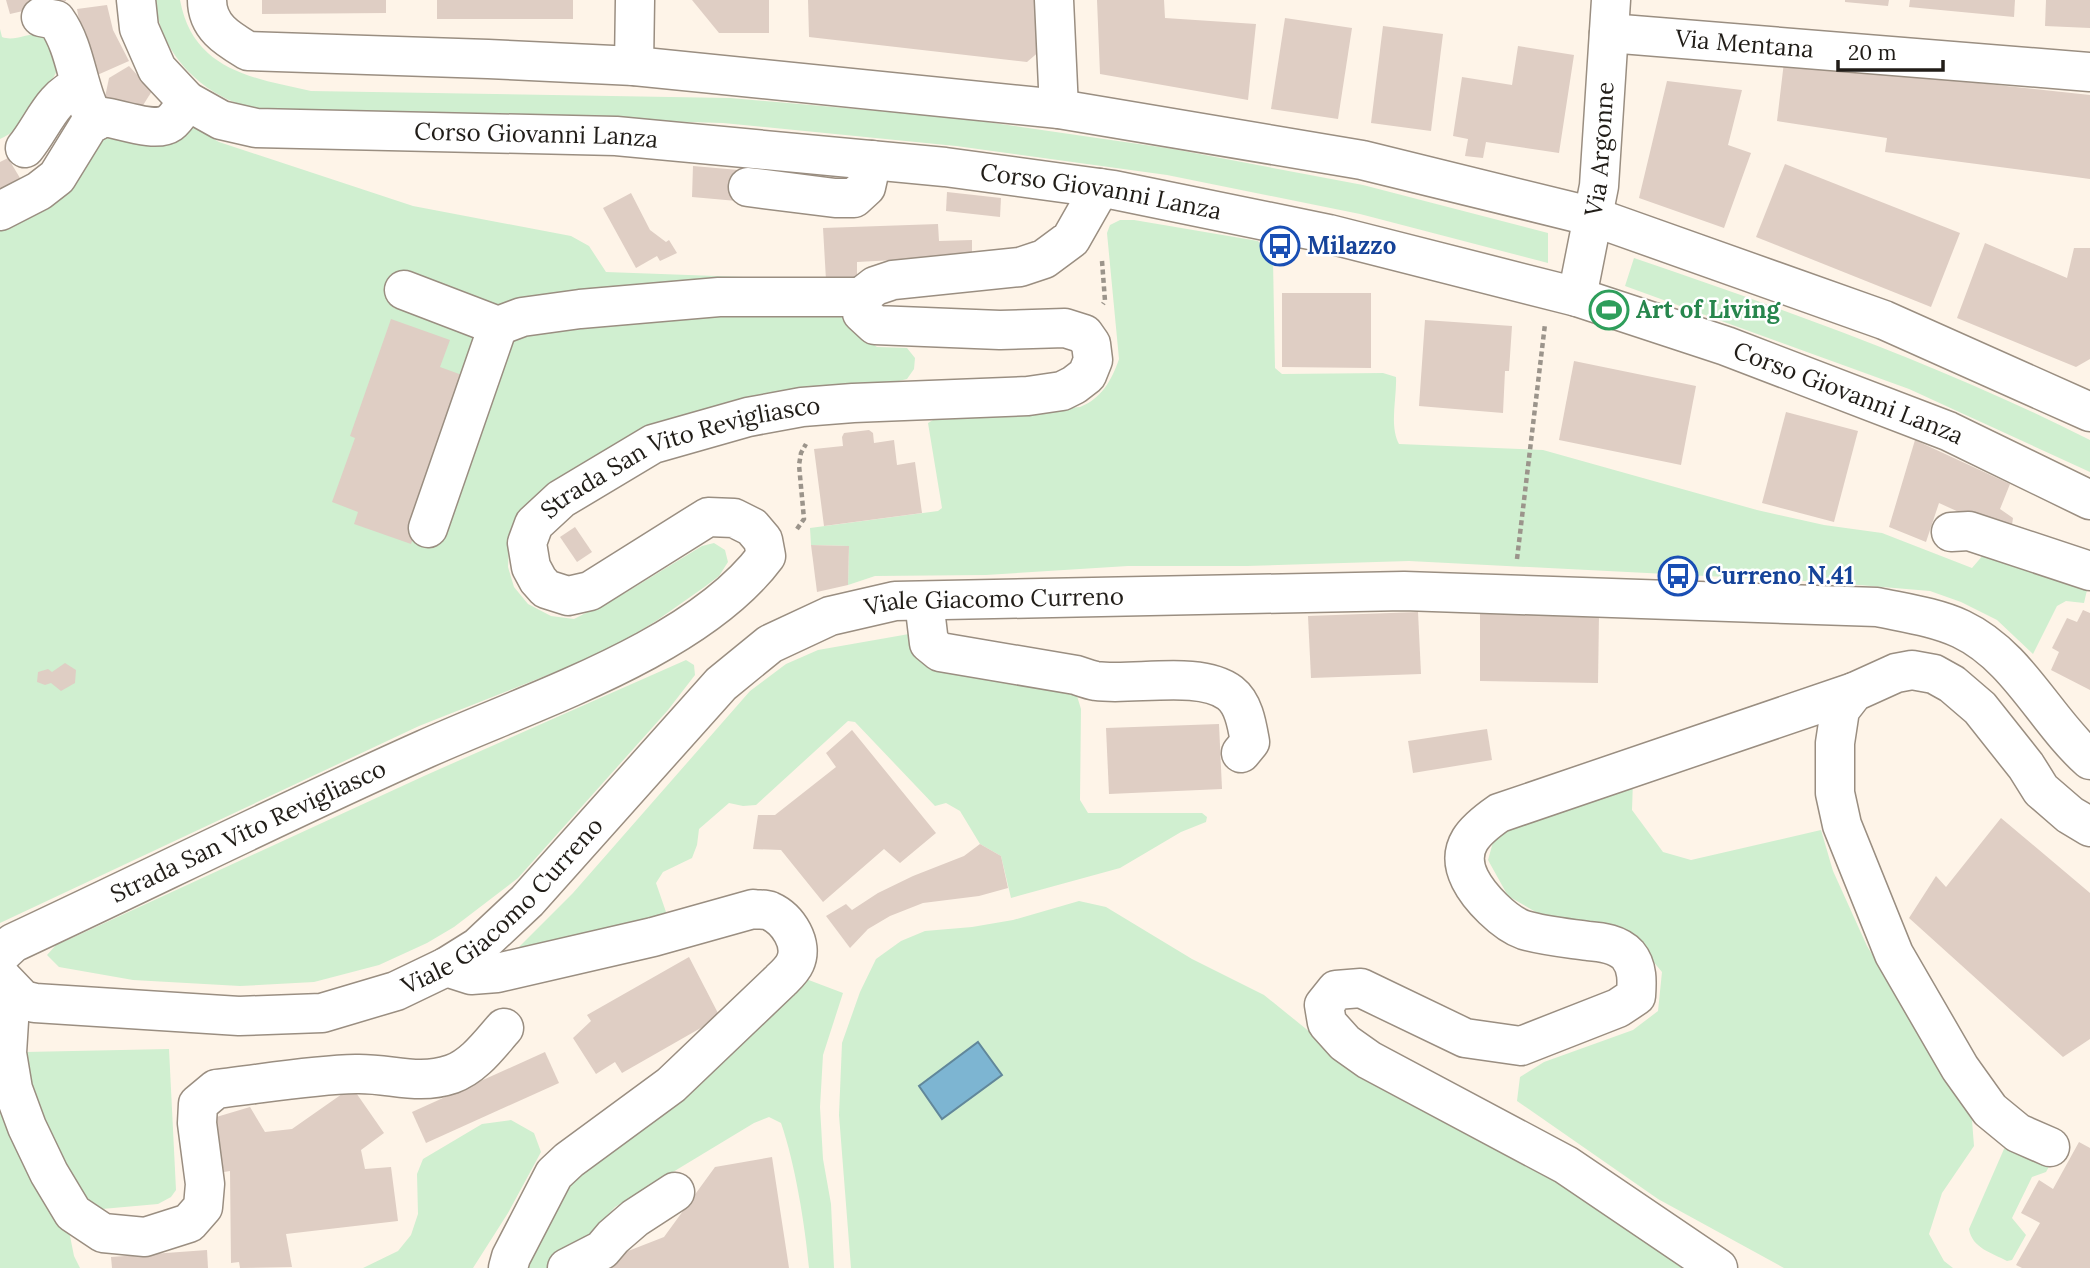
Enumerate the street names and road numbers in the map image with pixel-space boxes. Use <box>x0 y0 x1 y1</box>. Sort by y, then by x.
street label: Via Mentana <box>1673 22 1815 65</box>
street label: Via Argonne <box>1577 81 1621 220</box>
street label: Corso Giovanni Lanza <box>414 116 660 155</box>
street label: Corso Giovanni Lanza <box>978 156 1224 227</box>
street label: Corso Giovanni Lanza <box>1729 334 1969 451</box>
street label: Strada San Vito Revigliasco <box>534 390 821 525</box>
street label: Viale Giacomo Curreno <box>860 581 1124 623</box>
street label: Strada San Vito Revigliasco <box>105 753 391 910</box>
street label: Viale Giacomo Curreno <box>395 810 610 1002</box>

